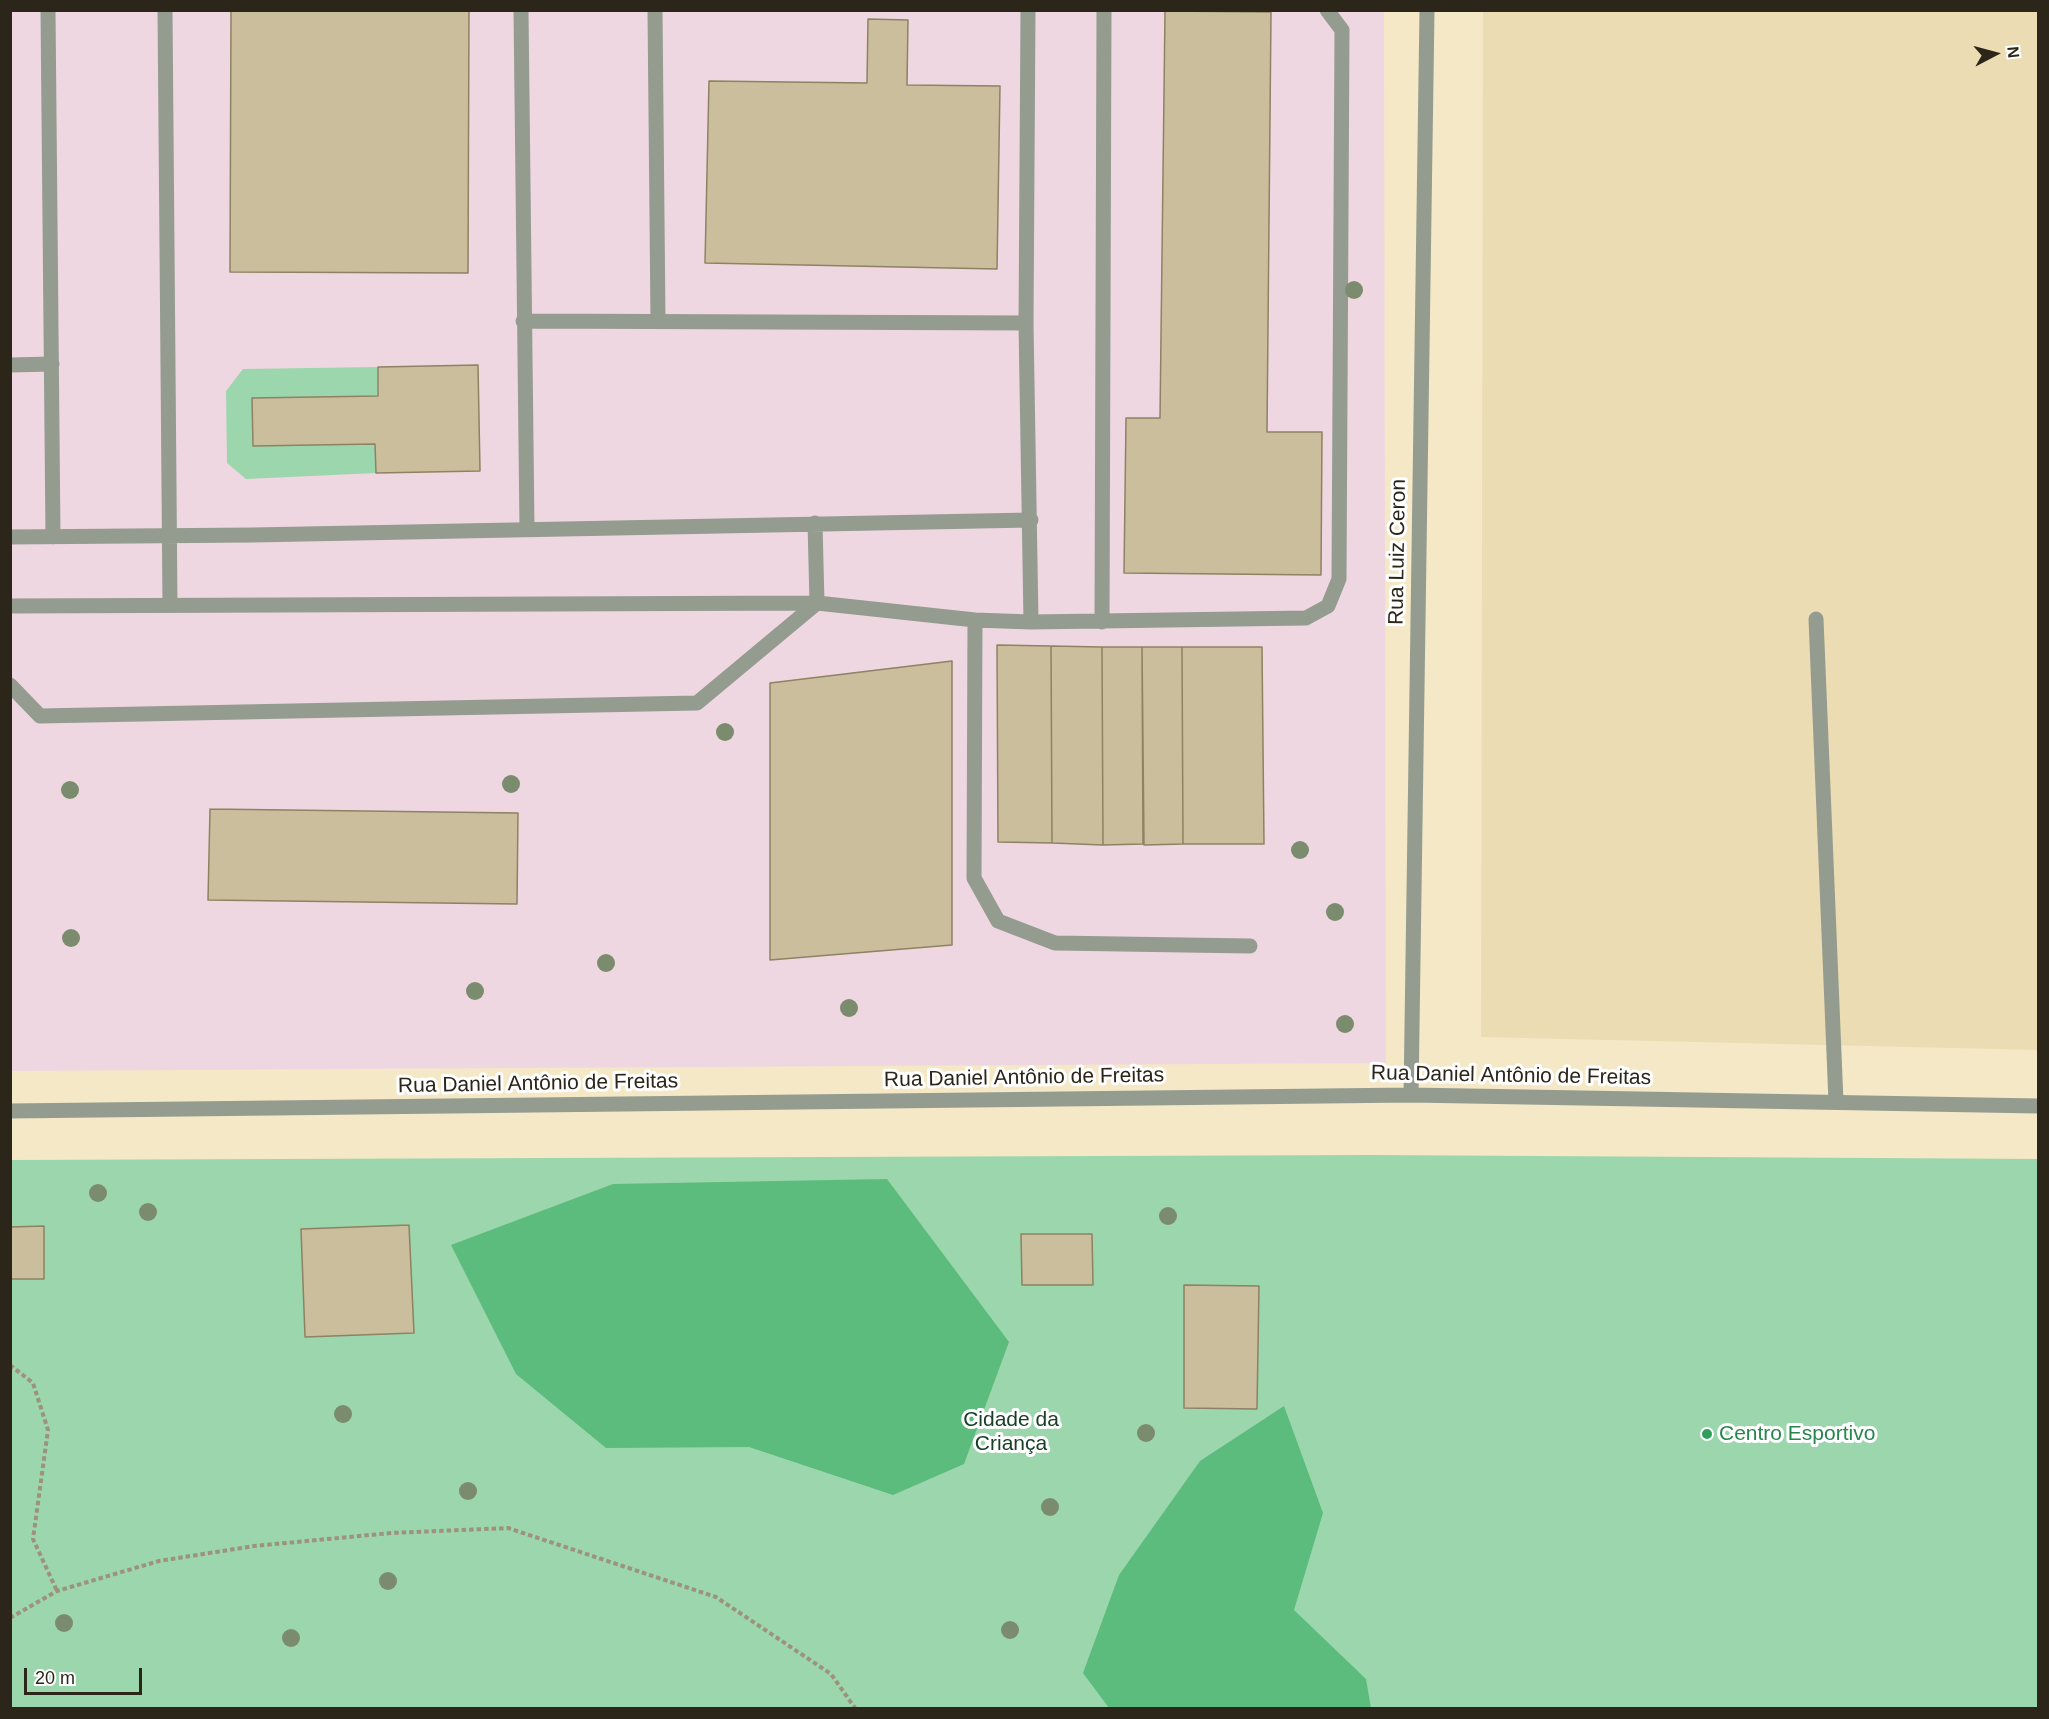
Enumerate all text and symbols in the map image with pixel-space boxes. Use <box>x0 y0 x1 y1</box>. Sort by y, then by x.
north arrow <box>1965 24 2025 84</box>
text: N <box>2004 45 2022 59</box>
street label: Rua Luiz Ceron <box>1384 479 1412 625</box>
street label: Rua Daniel Antônio de Freitas <box>1371 1061 1651 1091</box>
street label: Rua Daniel Antônio de Freitas <box>884 1063 1164 1093</box>
street label: Rua Daniel Antônio de Freitas <box>398 1069 678 1099</box>
park label: Cidade da Criança <box>963 1407 1059 1457</box>
place label: Centro Esportivo <box>1719 1421 1875 1447</box>
marker: Centro Esportivo <box>1700 1427 1714 1441</box>
scale bar <box>27 1656 146 1694</box>
text: 20 m <box>35 1668 75 1688</box>

